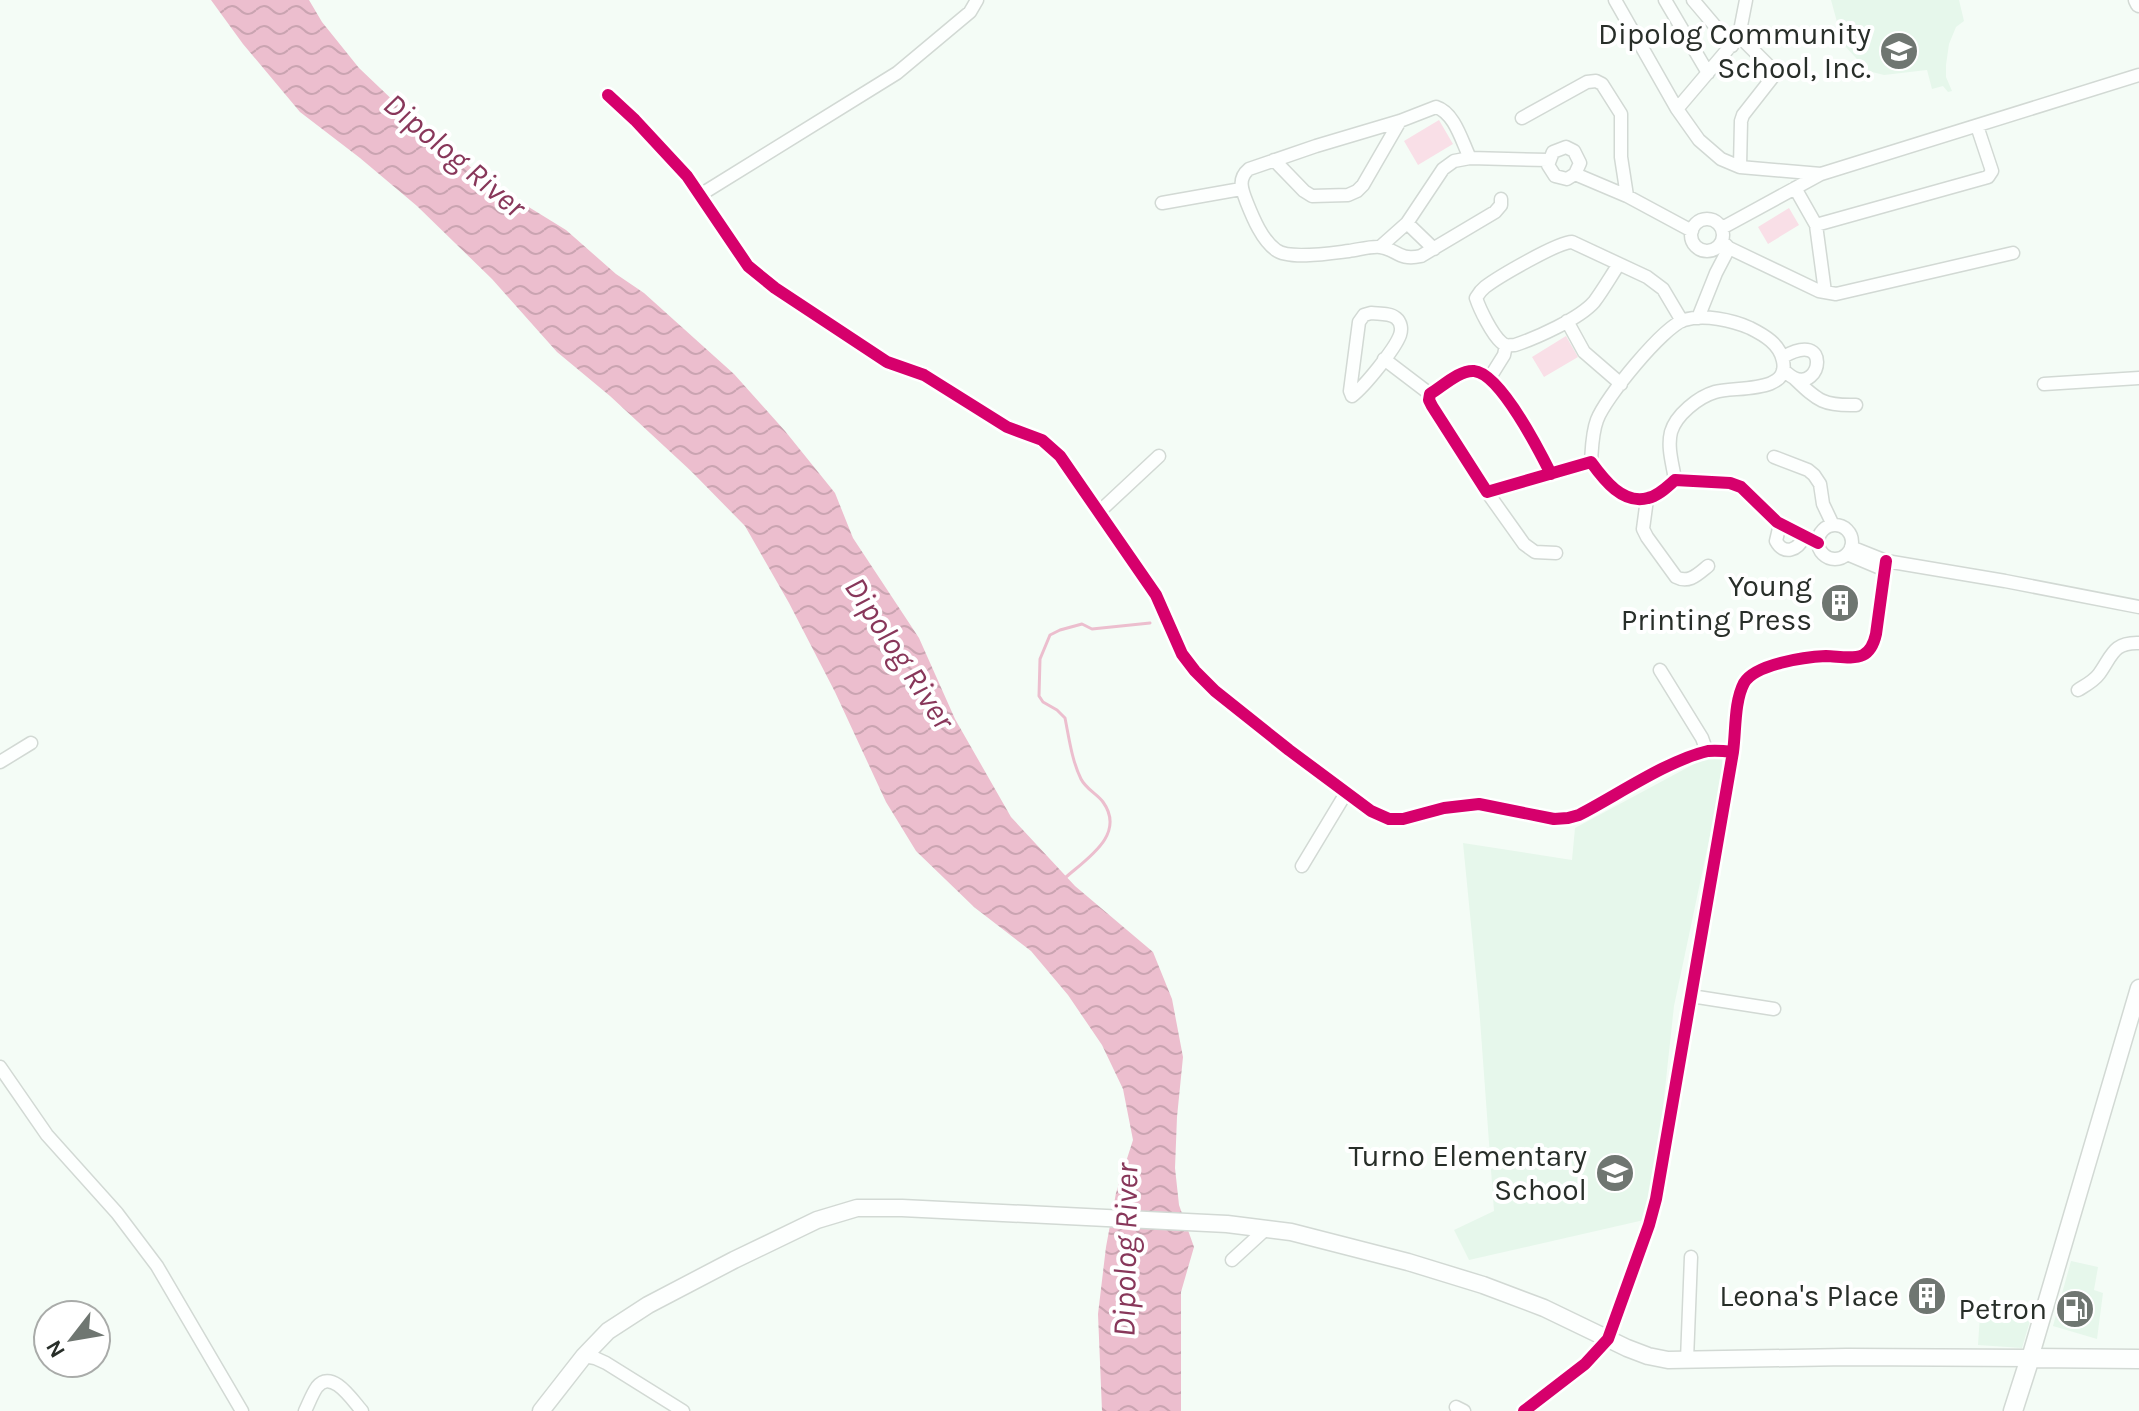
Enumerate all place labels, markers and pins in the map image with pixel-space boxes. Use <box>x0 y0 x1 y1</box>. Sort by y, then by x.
place label: Dipolog Community School, Inc. <box>1598 16 1871 86</box>
school or university icon: Dipolog Community School, Inc. <box>1878 30 1920 72</box>
place label: Young Printing Press <box>1621 568 1812 638</box>
building icon: Young Printing Press <box>1819 582 1861 624</box>
place label: Turno Elementary School <box>1349 1138 1587 1208</box>
school or university icon: Turno Elementary School <box>1594 1152 1636 1194</box>
building icon: Leona's Place <box>1906 1275 1948 1317</box>
place label: Leona's Place <box>1719 1278 1899 1314</box>
fuel station icon: Petron <box>2054 1288 2096 1330</box>
place label: Petron <box>1958 1291 2047 1327</box>

